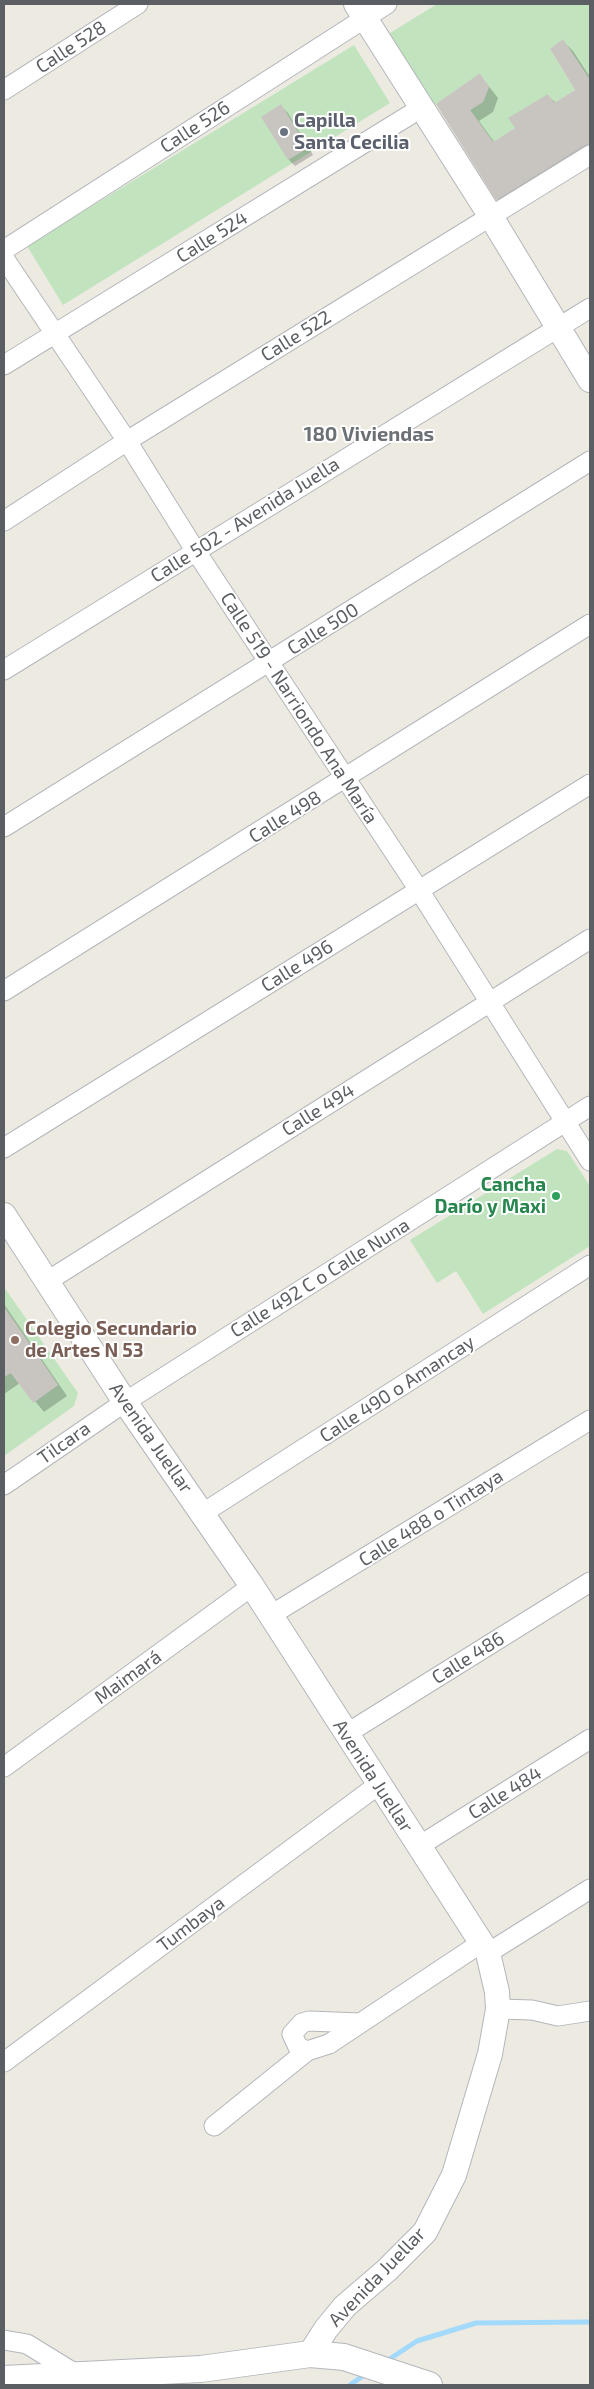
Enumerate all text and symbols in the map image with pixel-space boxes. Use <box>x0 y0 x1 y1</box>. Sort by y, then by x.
street label: Calle 528 <box>32 16 110 78</box>
street label: Calle 526 <box>156 96 234 158</box>
place label: Capilla Santa Cecilia <box>294 110 409 154</box>
marker: Capilla Santa Cecilia <box>278 126 290 138</box>
street label: Calle 524 <box>172 206 252 268</box>
street label: Calle 522 <box>257 306 335 366</box>
district label: 180 Viviendas <box>304 422 434 446</box>
street label: Calle 502 - Avenida Juella <box>146 452 344 588</box>
street label: Calle 519 - Narriondo Ana María <box>215 588 383 828</box>
street label: Calle 500 <box>283 598 363 660</box>
street label: Calle 498 <box>245 786 325 848</box>
street label: Calle 496 <box>257 935 337 997</box>
street label: Calle 494 <box>278 1079 358 1141</box>
place label: Cancha Darío y Maxi <box>434 1174 546 1218</box>
marker: Cancha Darío y Maxi <box>550 1190 562 1202</box>
street label: Calle 492 C o Calle Nuna <box>226 1213 414 1343</box>
place label: Colegio Secundario de Artes N 53 <box>25 1318 197 1362</box>
street label: Calle 490 o Amancay <box>315 1330 479 1448</box>
marker: Colegio Secundario de Artes N 53 <box>9 1334 21 1346</box>
street label: Avenida Juellar <box>104 1378 198 1498</box>
street label: Tilcara <box>33 1417 95 1469</box>
street label: Calle 488 o Tintaya <box>355 1464 507 1572</box>
street label: Calle 486 <box>428 1627 508 1689</box>
street label: Maimará <box>90 1645 166 1709</box>
street label: Avenida Juellar <box>328 1715 418 1837</box>
street label: Calle 484 <box>464 1762 546 1824</box>
street label: Tumbaya <box>153 1891 229 1957</box>
street label: Avenida Juellar <box>324 2222 430 2332</box>

